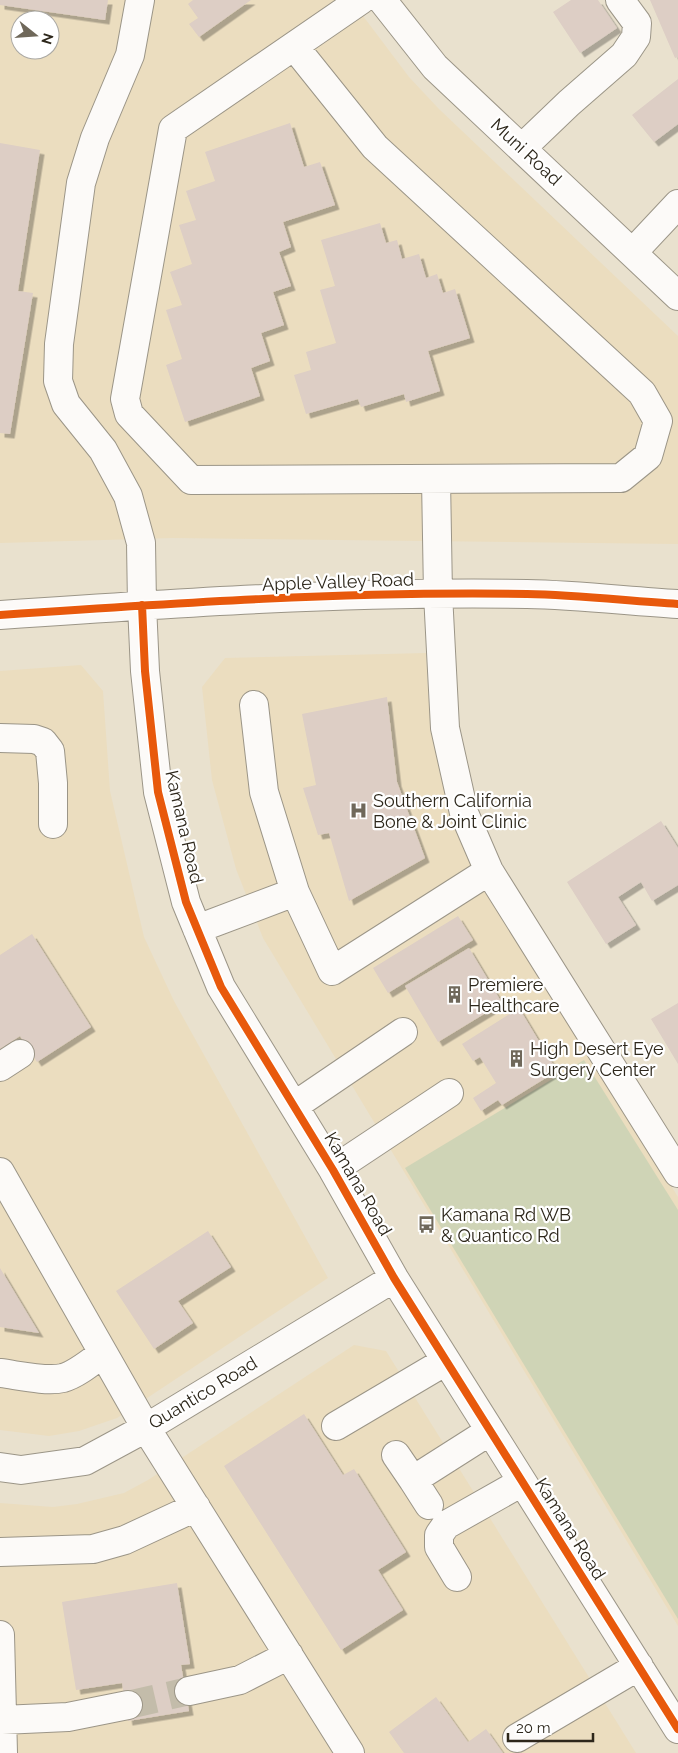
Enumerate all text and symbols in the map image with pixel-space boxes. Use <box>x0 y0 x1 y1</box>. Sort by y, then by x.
north arrow <box>10 10 60 60</box>
text: N <box>38 31 57 46</box>
street label: Muni Road <box>487 114 566 190</box>
street label: Apple Valley Road <box>262 568 414 595</box>
street label: Kamana Road <box>161 768 208 886</box>
place label: Southern California Bone & Joint Clinic <box>373 790 532 832</box>
hospital icon: Southern California Bone & Joint Clinic <box>349 801 369 821</box>
place label: Premiere Healthcare <box>468 974 560 1016</box>
building icon: Premiere Healthcare <box>444 985 464 1005</box>
place label: High Desert Eye Surgery Center <box>530 1038 664 1080</box>
building icon: High Desert Eye Surgery Center <box>506 1049 526 1069</box>
street label: Kamana Road <box>320 1128 396 1239</box>
place label: Kamana Rd WB & Quantico Rd <box>441 1204 571 1246</box>
bus stop icon: Kamana Rd WB & Quantico Rd <box>417 1215 437 1235</box>
street label: Quantico Road <box>145 1352 261 1433</box>
street label: Kamana Road <box>531 1474 610 1583</box>
scale bar <box>508 1710 593 1742</box>
text: 20 m <box>516 1719 551 1737</box>

